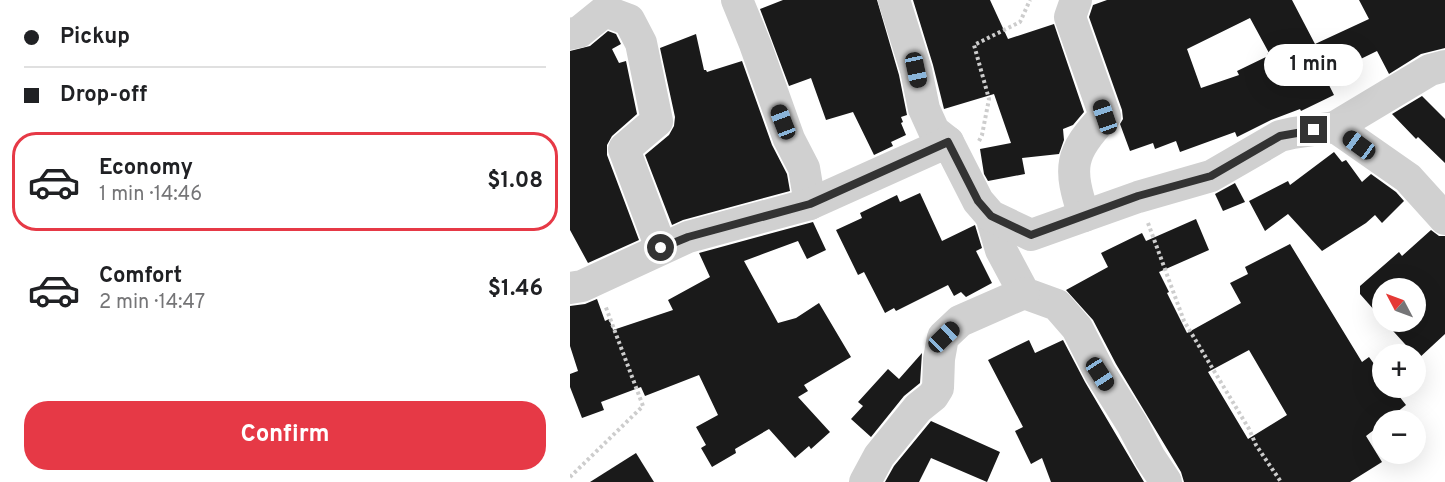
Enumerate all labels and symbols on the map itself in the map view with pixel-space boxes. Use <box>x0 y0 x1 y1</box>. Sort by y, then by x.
callout: 1 min <box>1264 43 1364 85</box>
car <box>903 51 929 89</box>
car <box>1091 97 1119 137</box>
car <box>768 102 798 142</box>
route end <box>1300 116 1327 143</box>
car <box>1339 127 1379 163</box>
route start <box>647 234 674 261</box>
north arrow <box>1372 278 1426 332</box>
car <box>925 318 963 356</box>
car <box>1083 354 1117 394</box>

